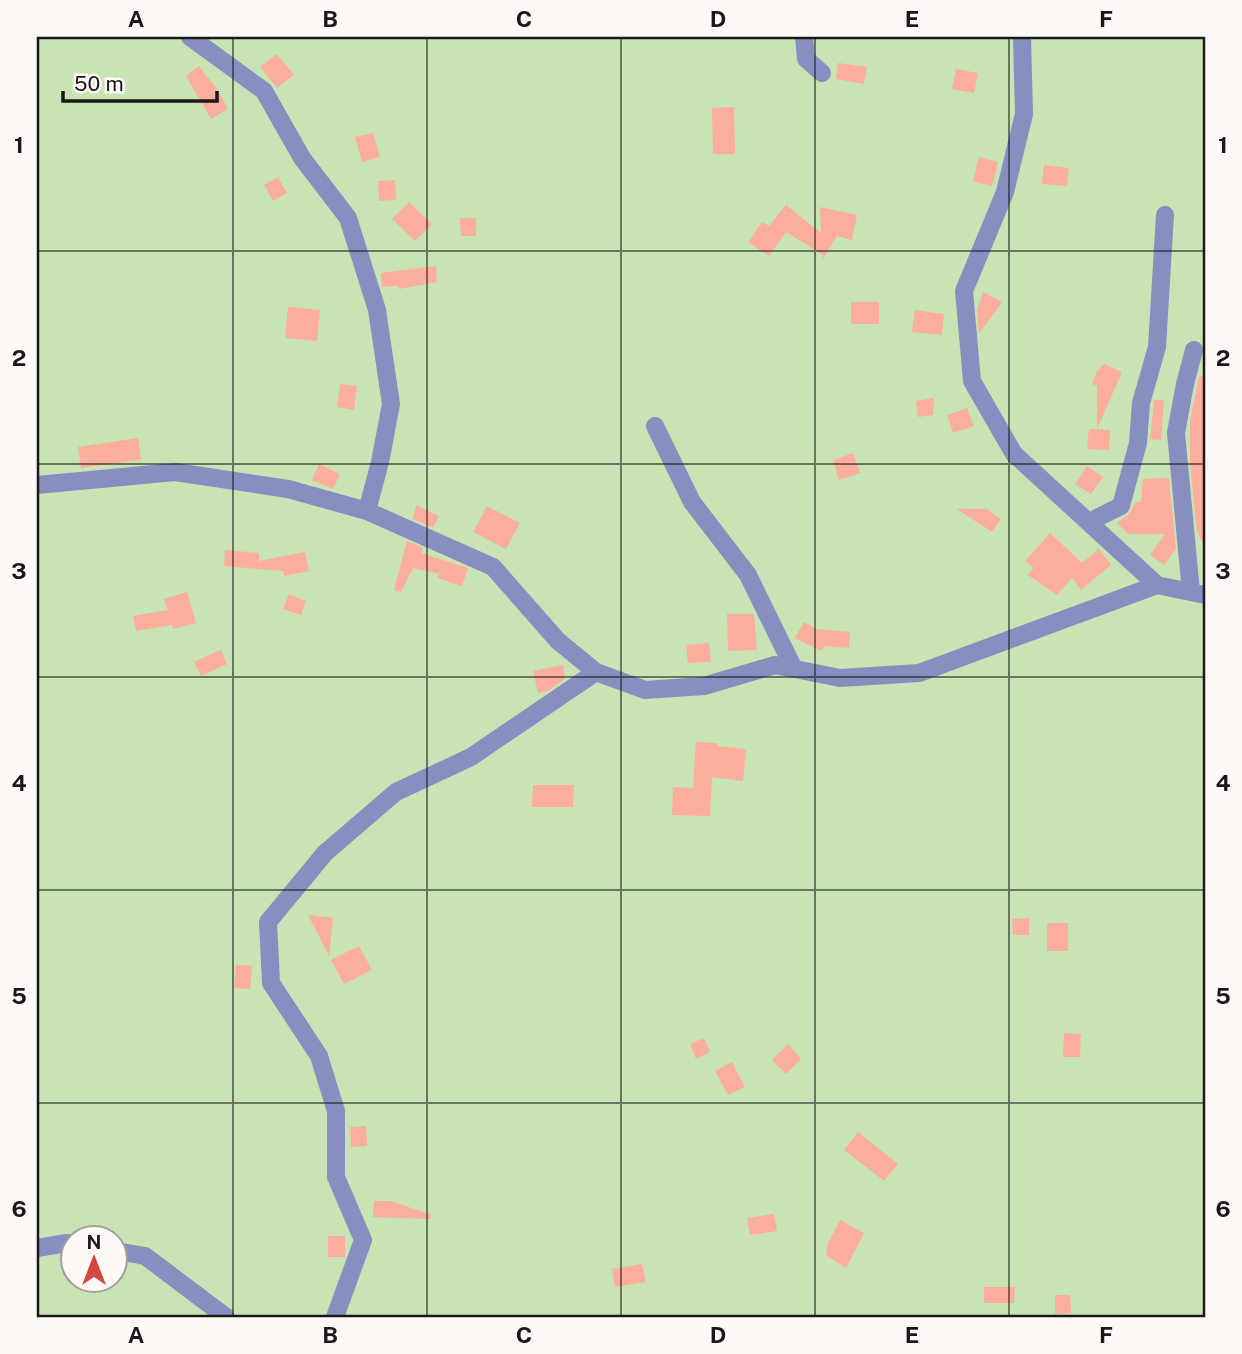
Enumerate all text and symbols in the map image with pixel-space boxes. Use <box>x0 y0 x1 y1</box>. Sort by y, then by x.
text: A <box>128 5 145 32</box>
text: B <box>322 5 338 32</box>
text: C <box>516 5 532 32</box>
text: D <box>710 5 726 32</box>
text: E <box>905 5 919 32</box>
text: F <box>1099 5 1113 32</box>
scale bar <box>63 60 217 104</box>
text: 50 m <box>74 71 124 96</box>
text: 1 <box>14 131 24 158</box>
text: 1 <box>1218 131 1228 158</box>
text: 2 <box>12 344 26 371</box>
text: 2 <box>1216 344 1230 371</box>
text: 3 <box>11 557 27 584</box>
text: 3 <box>1215 557 1231 584</box>
text: 4 <box>11 769 27 796</box>
text: 4 <box>1215 769 1231 796</box>
text: 5 <box>11 982 27 1009</box>
text: 5 <box>1215 982 1231 1009</box>
text: 6 <box>11 1195 27 1222</box>
text: 6 <box>1215 1195 1231 1222</box>
north arrow <box>60 1224 130 1294</box>
text: N <box>87 1231 101 1253</box>
text: A <box>128 1321 145 1348</box>
text: B <box>322 1321 338 1348</box>
text: C <box>516 1321 532 1348</box>
text: D <box>710 1321 726 1348</box>
text: E <box>905 1321 919 1348</box>
text: F <box>1099 1321 1113 1348</box>

